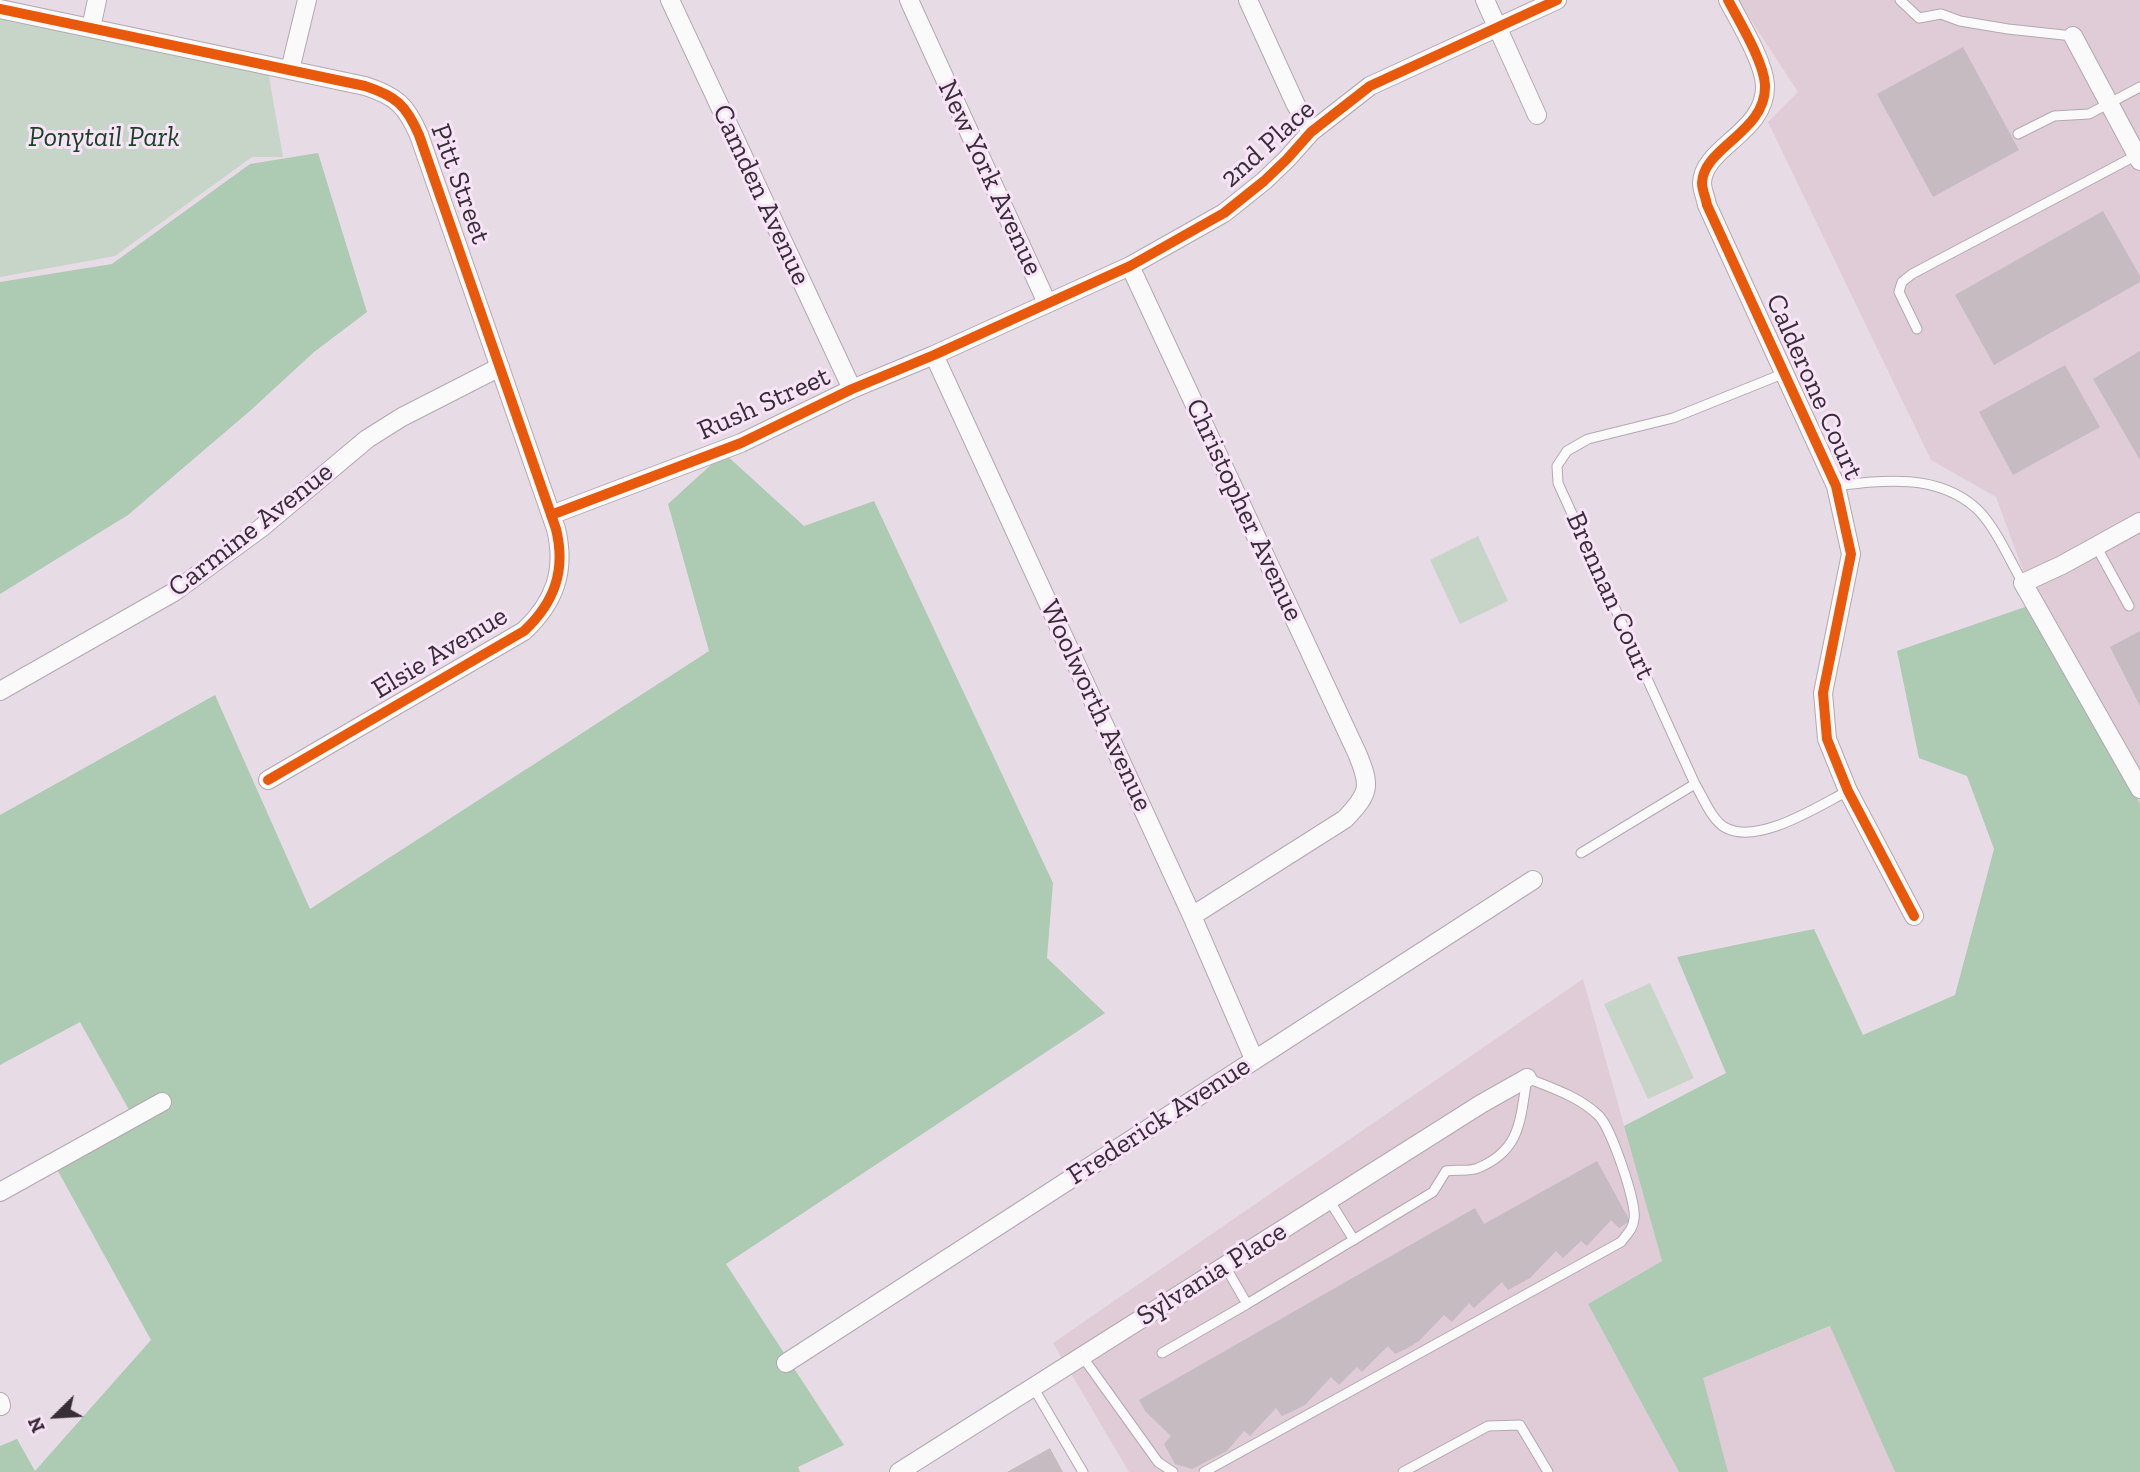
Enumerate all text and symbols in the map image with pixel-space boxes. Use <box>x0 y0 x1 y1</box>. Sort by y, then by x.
street label: New York Avenue <box>930 75 1050 281</box>
street label: 2nd Place <box>1214 93 1322 195</box>
street label: Camden Avenue <box>704 99 818 291</box>
street label: Pitt Street <box>423 120 497 248</box>
park label: Ponytail Park <box>28 121 180 155</box>
street label: Calderone Court <box>1758 289 1870 485</box>
street label: Rush Street <box>693 360 835 448</box>
street label: Christopher Avenue <box>1178 393 1310 627</box>
street label: Carmine Avenue <box>162 455 340 605</box>
street label: Brennan Court <box>1558 507 1662 685</box>
street label: Woolworth Avenue <box>1032 595 1160 817</box>
street label: Elsie Avenue <box>366 599 514 707</box>
street label: Frederick Avenue <box>1061 1049 1257 1193</box>
street label: Sylvania Place <box>1131 1215 1293 1333</box>
north arrow <box>21 1381 91 1451</box>
text: N <box>23 1413 50 1436</box>

